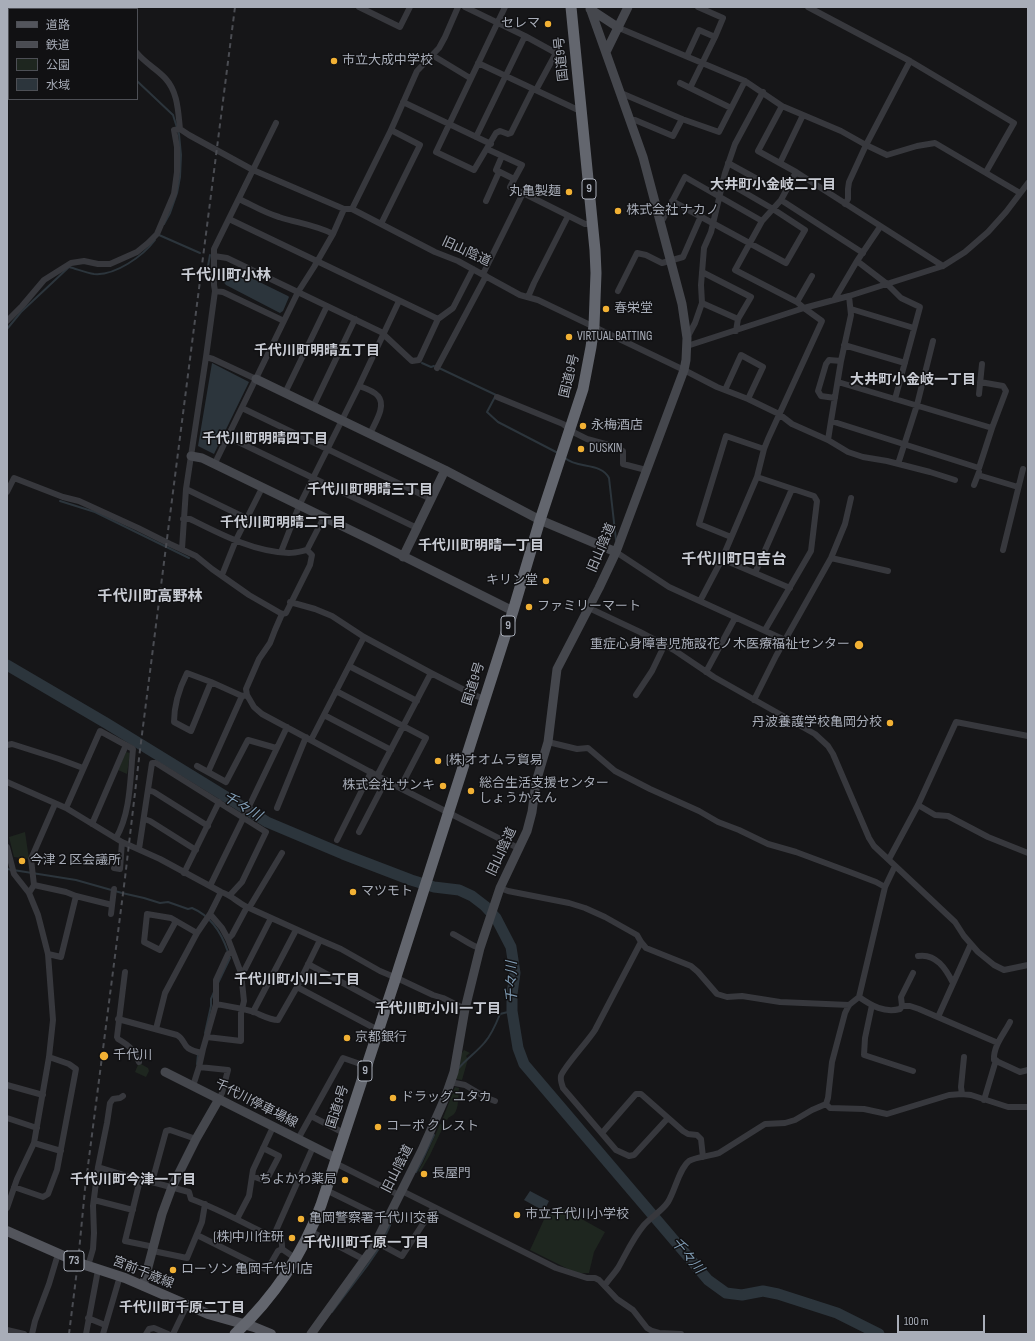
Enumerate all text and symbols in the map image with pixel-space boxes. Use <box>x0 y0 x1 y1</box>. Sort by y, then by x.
legend <box>8 8 138 100</box>
place label: セレマ <box>501 16 540 32</box>
text: 道路 <box>46 18 70 33</box>
marker: セレマ <box>543 19 553 29</box>
street label: 国道9号 <box>552 36 572 82</box>
text: 鉄道 <box>46 38 70 53</box>
place label: 市立大成中学校 <box>342 53 433 69</box>
marker: 市立大成中学校 <box>329 56 339 66</box>
text: 公園 <box>46 58 70 73</box>
text: 水域 <box>46 78 70 93</box>
district label: 大井町小金岐二丁目 <box>710 177 836 193</box>
road number: 9 <box>582 179 596 199</box>
place label: 丸亀製麺 <box>509 184 561 200</box>
marker: 丸亀製麺 <box>564 187 574 197</box>
place label: 株式会社 ナカノ <box>626 203 719 219</box>
marker: 株式会社 ナカノ <box>613 206 623 216</box>
street label: 旧山陰道 <box>439 234 493 270</box>
district label: 千代川町小林 <box>181 267 271 285</box>
place label: 春栄堂 <box>614 301 653 317</box>
marker: 春栄堂 <box>601 304 611 314</box>
place label: VIRTUAL BATTING <box>577 329 653 345</box>
marker: VIRTUAL BATTING <box>564 332 574 342</box>
district label: 千代川町明晴五丁目 <box>254 343 380 359</box>
street label: 国道9号 <box>557 352 583 400</box>
district label: 大井町小金岐一丁目 <box>850 372 976 388</box>
place label: 永梅酒店 <box>591 418 643 434</box>
marker: 永梅酒店 <box>578 421 588 431</box>
district label: 千代川町明晴四丁目 <box>202 431 328 447</box>
place label: DUSKIN <box>589 441 622 457</box>
marker: DUSKIN <box>576 444 586 454</box>
district label: 千代川町明晴三丁目 <box>307 482 433 498</box>
district label: 千代川町明晴二丁目 <box>220 515 346 531</box>
street label: 旧山陰道 <box>585 521 619 575</box>
district label: 千代川町明晴一丁目 <box>418 538 544 554</box>
district label: 千代川町日吉台 <box>682 551 786 569</box>
place label: キリン堂 <box>486 573 538 589</box>
marker: キリン堂 <box>541 576 551 586</box>
district label: 千代川町高野林 <box>98 588 202 606</box>
place label: ファミリーマート <box>537 599 641 615</box>
marker: ファミリーマート <box>524 602 534 612</box>
road number: 9 <box>501 616 515 636</box>
place label: 重症心身障害児施設花ノ木医療福祉センター <box>590 637 850 653</box>
marker: 重症心身障害児施設花ノ木医療福祉センター <box>853 639 865 651</box>
street label: 国道9号 <box>460 660 488 708</box>
place label: 丹波養護学校亀岡分校 <box>752 715 882 731</box>
marker: 丹波養護学校亀岡分校 <box>885 718 895 728</box>
place label: (株)オオムラ貿易 <box>446 753 543 769</box>
marker: (株)オオムラ貿易 <box>433 756 443 766</box>
place label: 総合生活支援センター しょうかえん <box>479 776 609 807</box>
place label: 株式会社 サンキ <box>342 778 435 794</box>
marker: 株式会社 サンキ <box>438 781 448 791</box>
marker: 総合生活支援センター しょうかえん <box>466 786 476 796</box>
water label: 千々川 <box>220 789 264 825</box>
street label: 旧山陰道 <box>484 825 520 879</box>
place label: 今津２区会議所 <box>30 853 121 869</box>
marker: 今津２区会議所 <box>17 856 27 866</box>
place label: マツモト <box>361 884 413 900</box>
marker: マツモト <box>348 887 358 897</box>
water label: 千々川 <box>504 961 520 1003</box>
district label: 千代川町小川二丁目 <box>234 972 360 988</box>
district label: 千代川町小川一丁目 <box>375 1001 501 1017</box>
place label: 京都銀行 <box>355 1030 407 1046</box>
marker: 京都銀行 <box>342 1033 352 1043</box>
place label: 千代川 <box>113 1048 152 1064</box>
marker: 千代川 <box>98 1050 110 1062</box>
road number: 9 <box>358 1061 372 1081</box>
street label: 千代川停車場線 <box>212 1076 300 1132</box>
street label: 国道9号 <box>324 1083 352 1131</box>
place label: ドラッグユタカ <box>401 1090 492 1106</box>
marker: ドラッグユタカ <box>388 1093 398 1103</box>
place label: コーポ クレスト <box>386 1119 479 1135</box>
marker: コーポ クレスト <box>373 1122 383 1132</box>
street label: 旧山陰道 <box>379 1142 417 1196</box>
place label: 長屋門 <box>432 1166 471 1182</box>
marker: 長屋門 <box>419 1169 429 1179</box>
district label: 千代川町今津一丁目 <box>70 1172 196 1188</box>
place label: ちよかわ薬局 <box>259 1172 337 1188</box>
marker: ちよかわ薬局 <box>340 1175 350 1185</box>
place label: 市立千代川小学校 <box>525 1207 629 1223</box>
marker: 市立千代川小学校 <box>512 1210 522 1220</box>
place label: 亀岡警察署千代川交番 <box>309 1211 439 1227</box>
marker: 亀岡警察署千代川交番 <box>296 1214 306 1224</box>
place label: (株)中川住研 <box>213 1230 284 1246</box>
marker: (株)中川住研 <box>287 1233 297 1243</box>
district label: 千代川町千原一丁目 <box>303 1235 429 1251</box>
water label: 千々川 <box>667 1235 707 1277</box>
road number: 73 <box>64 1251 84 1271</box>
street label: 宮前千歳線 <box>110 1254 176 1292</box>
place label: ローソン 亀岡千代川店 <box>181 1262 313 1278</box>
marker: ローソン 亀岡千代川店 <box>168 1265 178 1275</box>
district label: 千代川町千原二丁目 <box>119 1300 245 1316</box>
scale bar <box>899 1307 987 1333</box>
text: 100 m <box>904 1314 929 1329</box>

